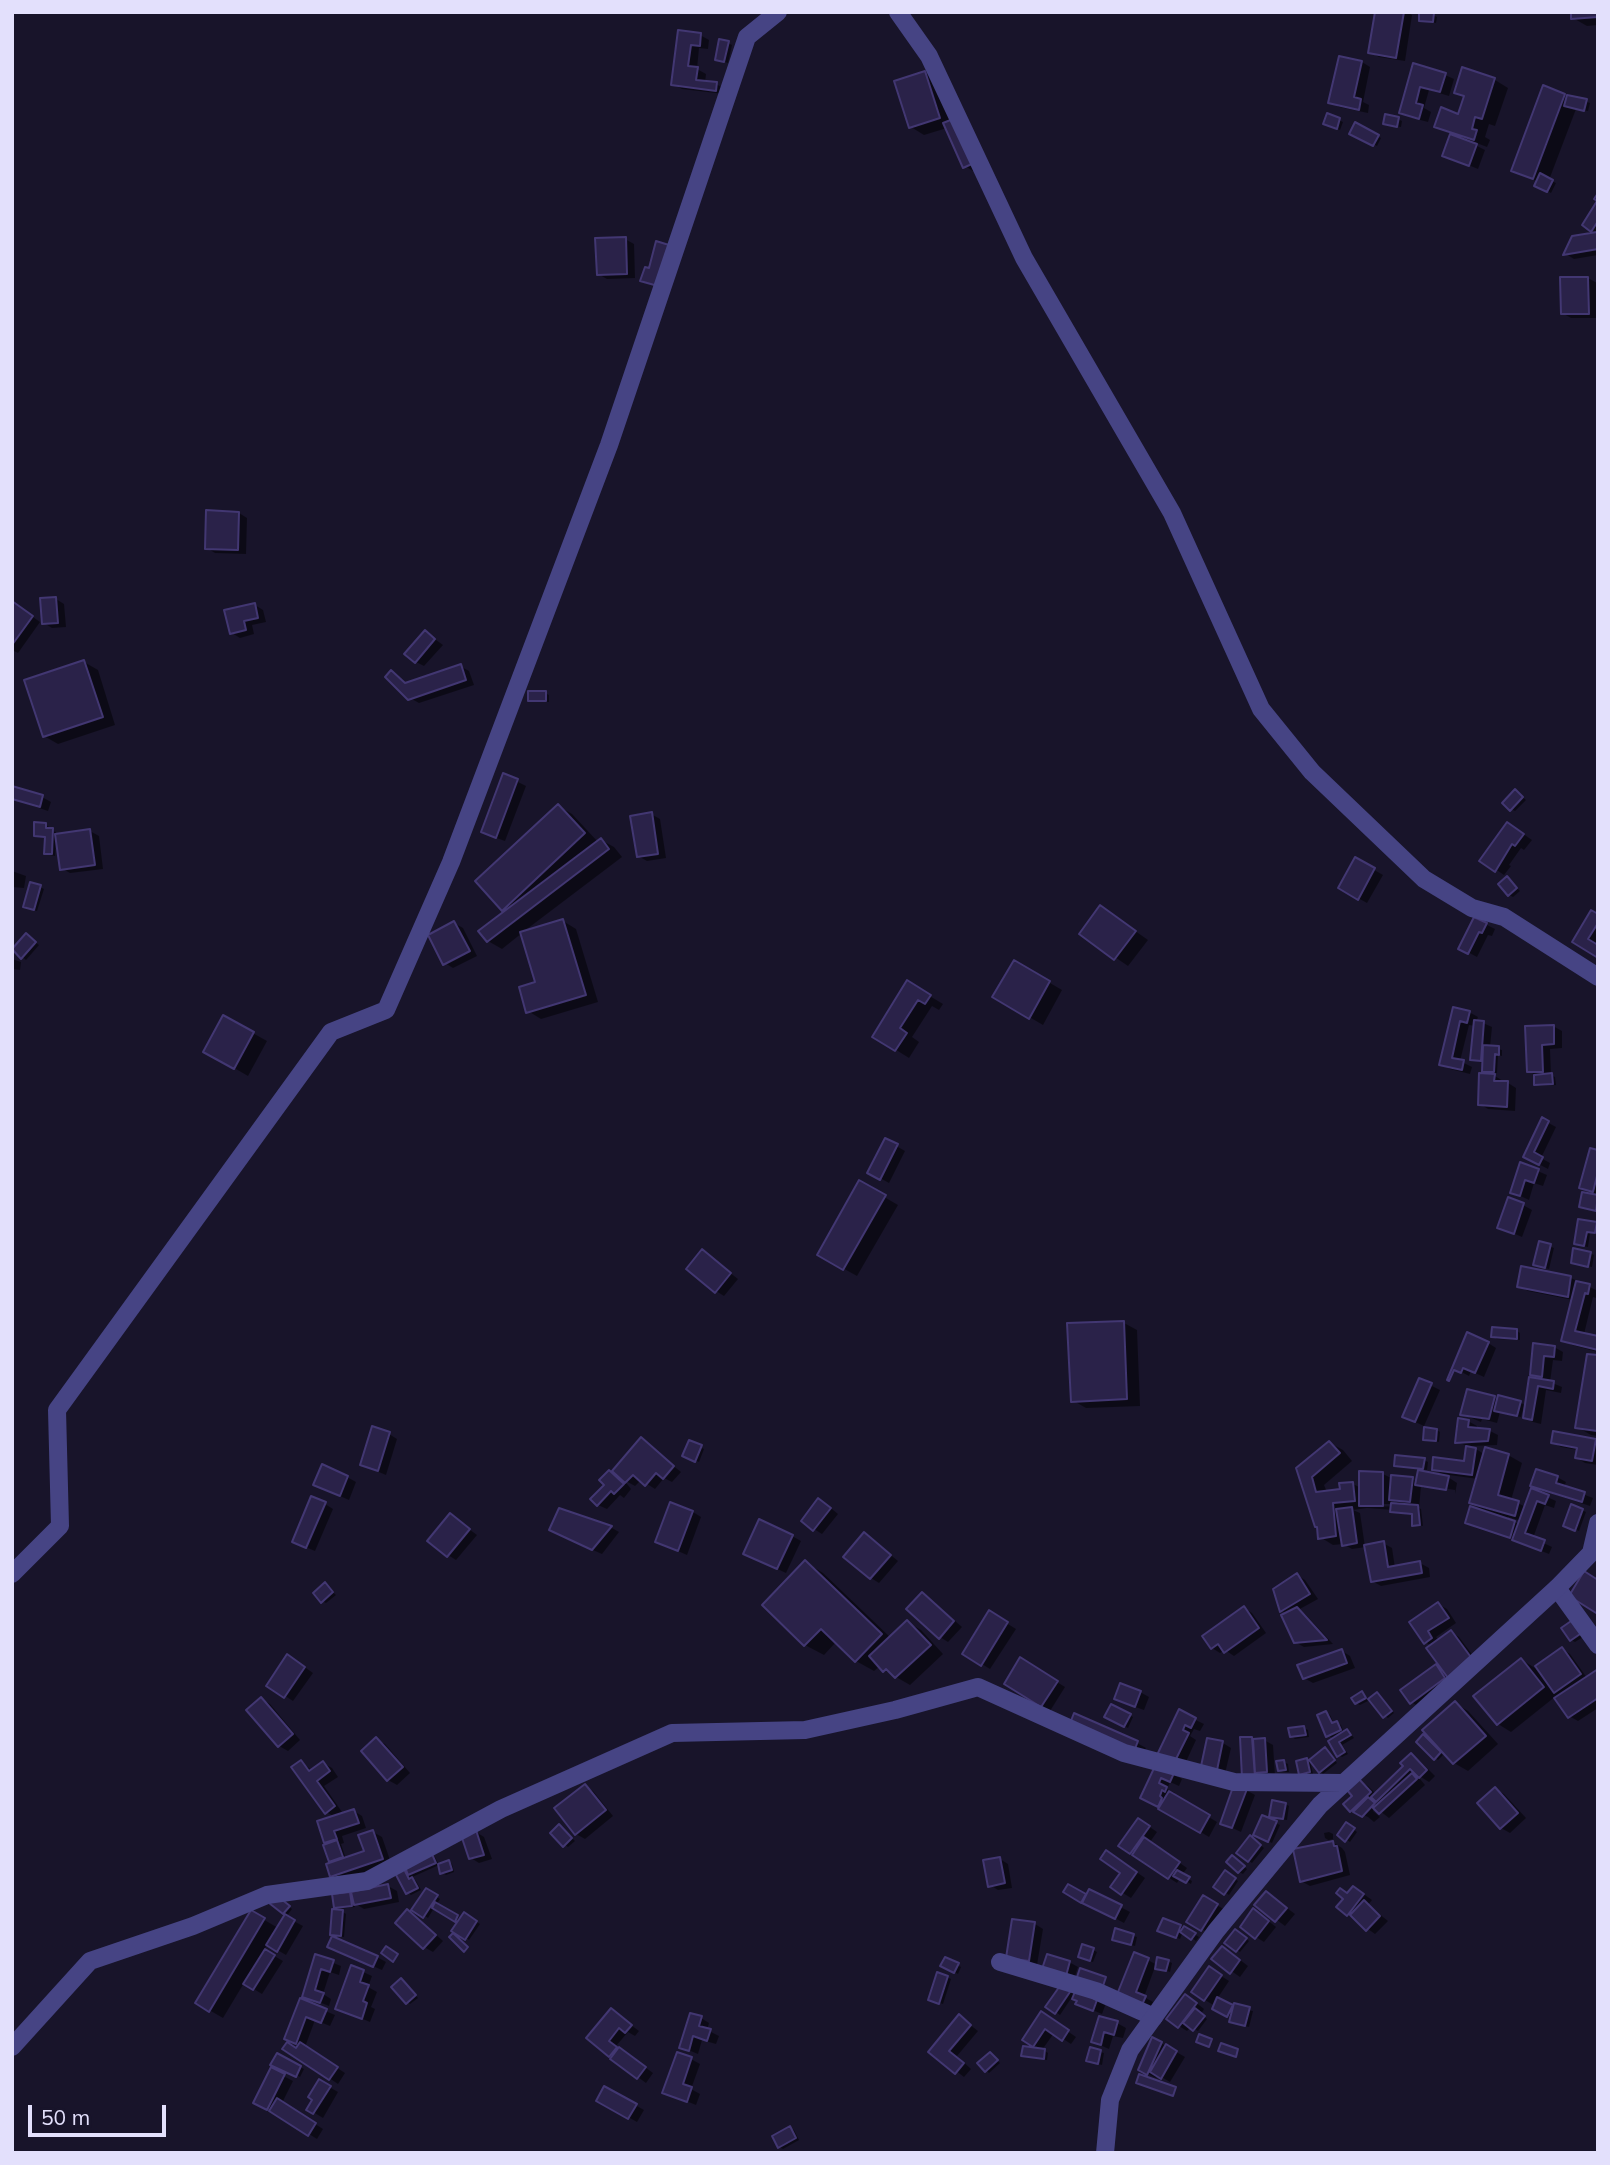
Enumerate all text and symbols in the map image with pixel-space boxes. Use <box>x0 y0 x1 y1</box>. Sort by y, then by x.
scale bar <box>32 2092 170 2136</box>
text: 50 m <box>41 2104 90 2130</box>

